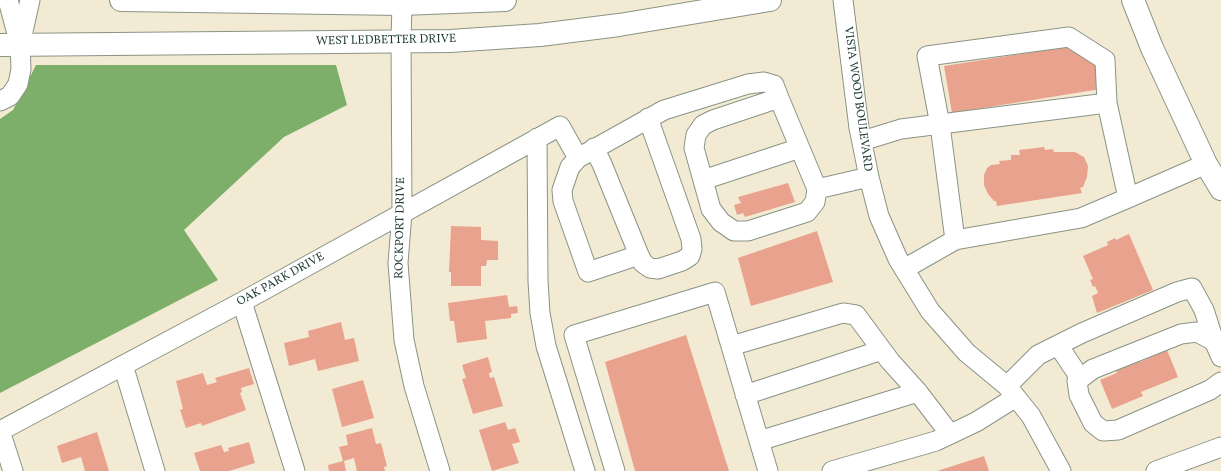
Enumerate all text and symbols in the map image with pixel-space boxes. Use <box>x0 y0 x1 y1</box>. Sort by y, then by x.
street label: VISTA WOOD BOULEVARD <box>840 26 874 172</box>
street label: WEST LEDBETTER DRIVE <box>316 33 456 49</box>
street label: ROCKPORT DRIVE <box>393 177 409 279</box>
street label: OAK PARK DRIVE <box>235 250 327 310</box>

